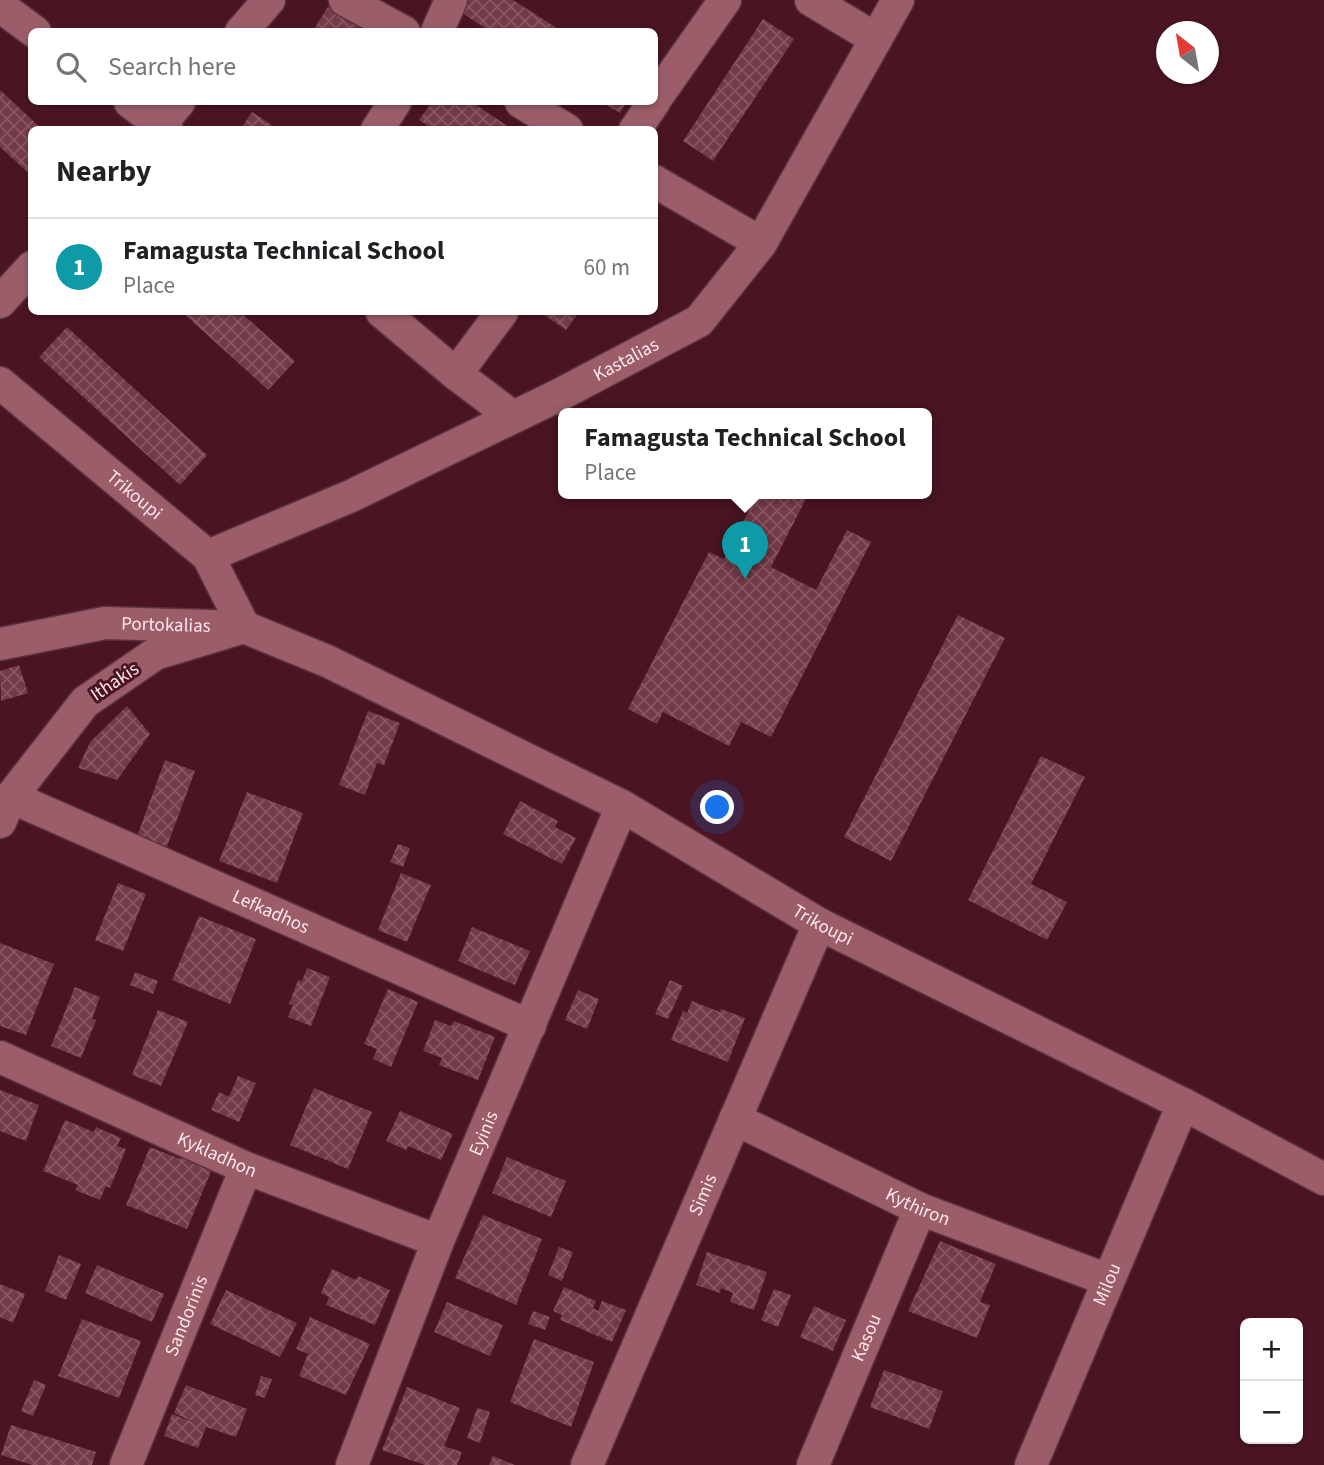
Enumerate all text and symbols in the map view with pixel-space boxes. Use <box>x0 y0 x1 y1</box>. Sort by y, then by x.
north arrow <box>1156 21 1219 84</box>
search box <box>28 28 658 105</box>
icon: search <box>52 48 90 86</box>
text: Search here <box>108 48 236 85</box>
text: Nearby <box>56 150 151 193</box>
text: Famagusta Technical School <box>123 232 444 269</box>
text: 1 <box>73 251 85 284</box>
text: 60 m <box>583 251 630 284</box>
text: Place <box>123 269 175 302</box>
street label: Kastalias <box>588 331 664 388</box>
popup <box>558 408 932 499</box>
text: Famagusta Technical School <box>584 419 906 456</box>
text: Place <box>584 456 636 489</box>
street label: Trikoupi <box>101 464 168 526</box>
pin: 1 <box>722 521 768 579</box>
street label: Portokalias <box>121 610 211 640</box>
street label: Ithakis <box>85 656 145 708</box>
your location <box>700 790 734 824</box>
street label: Lefkadhos <box>228 883 314 941</box>
street label: Trikoupi <box>787 898 858 952</box>
street label: Eyinis <box>462 1107 505 1160</box>
street label: Kykladhon <box>173 1125 261 1184</box>
street label: Simis <box>682 1170 724 1220</box>
street label: Kythiron <box>881 1181 954 1233</box>
street label: Milou <box>1086 1259 1128 1310</box>
street label: Sandorinis <box>158 1271 215 1360</box>
street label: Kasou <box>844 1310 888 1366</box>
map controls <box>1240 1318 1303 1444</box>
button: + <box>1240 1318 1303 1381</box>
button: − <box>1240 1381 1303 1444</box>

